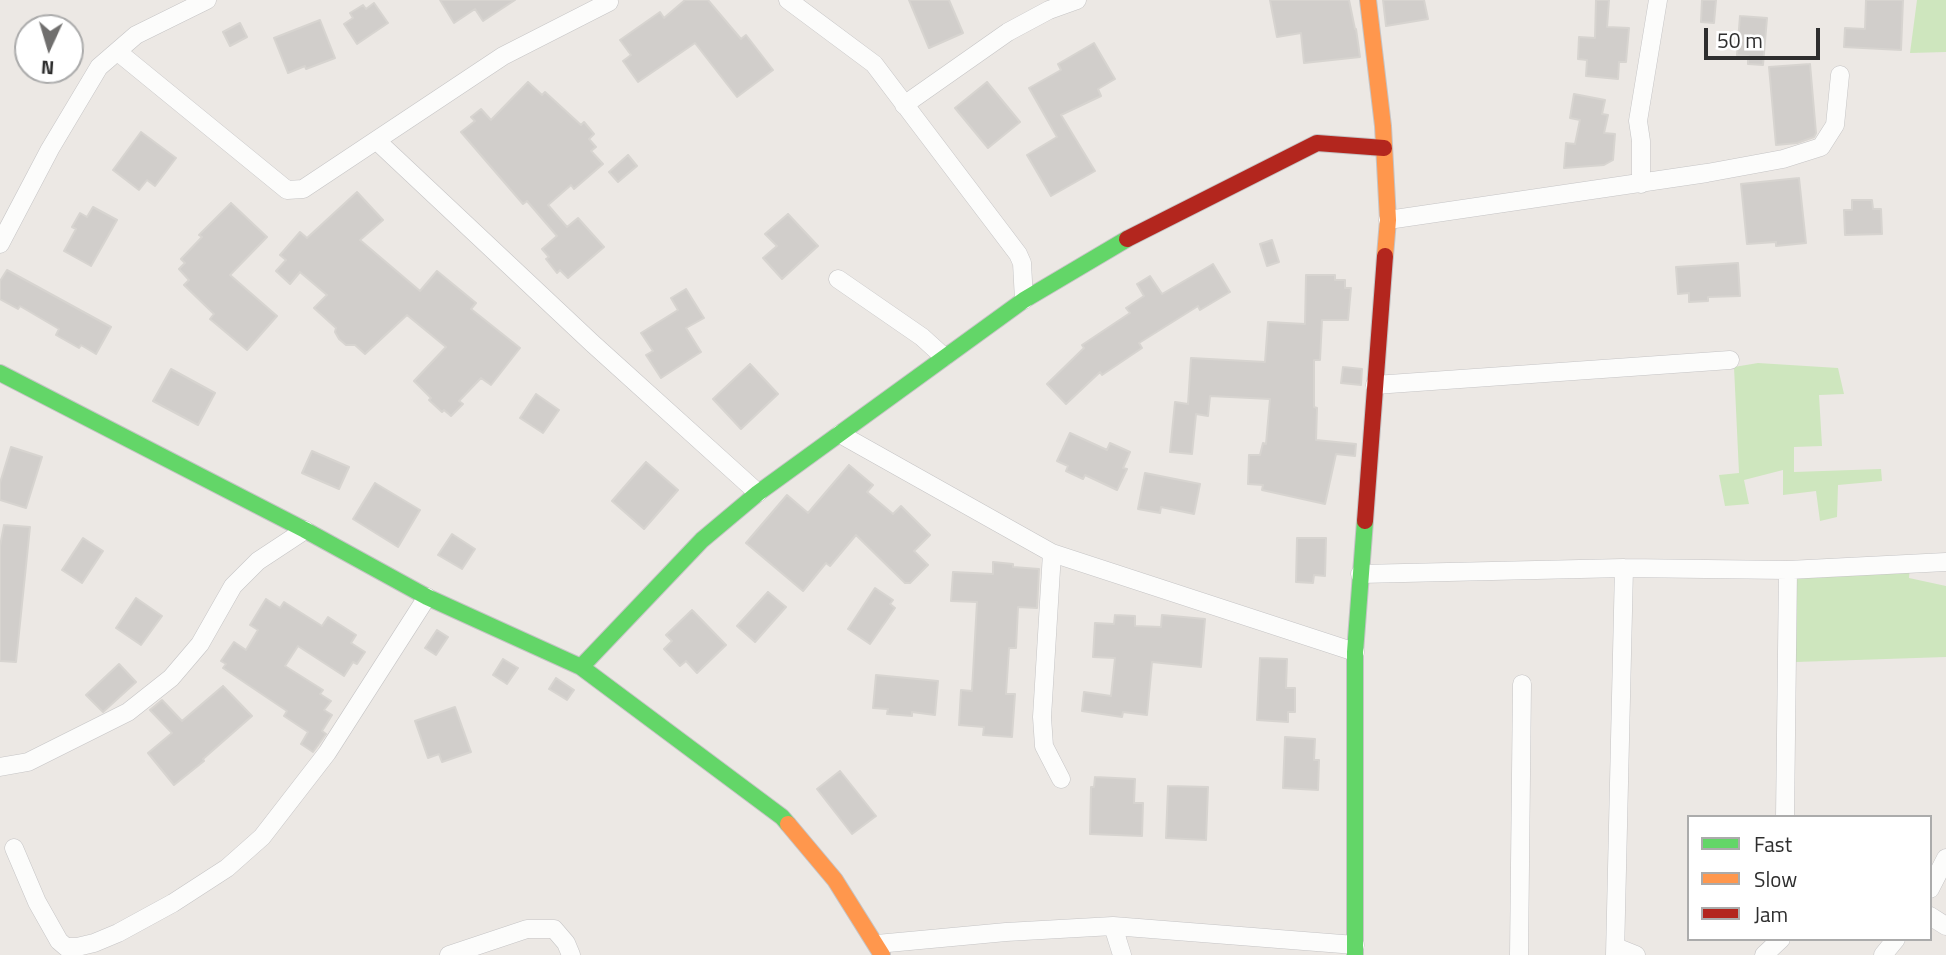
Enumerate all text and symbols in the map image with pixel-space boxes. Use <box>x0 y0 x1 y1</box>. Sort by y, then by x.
north arrow <box>14 14 84 84</box>
scale bar <box>1708 14 1824 58</box>
text: 50 m <box>1717 24 1763 56</box>
text: N <box>40 54 55 83</box>
legend <box>1687 815 1932 941</box>
text: Fast <box>1754 828 1792 860</box>
text: Slow <box>1754 863 1797 895</box>
text: Jam <box>1754 898 1788 930</box>

